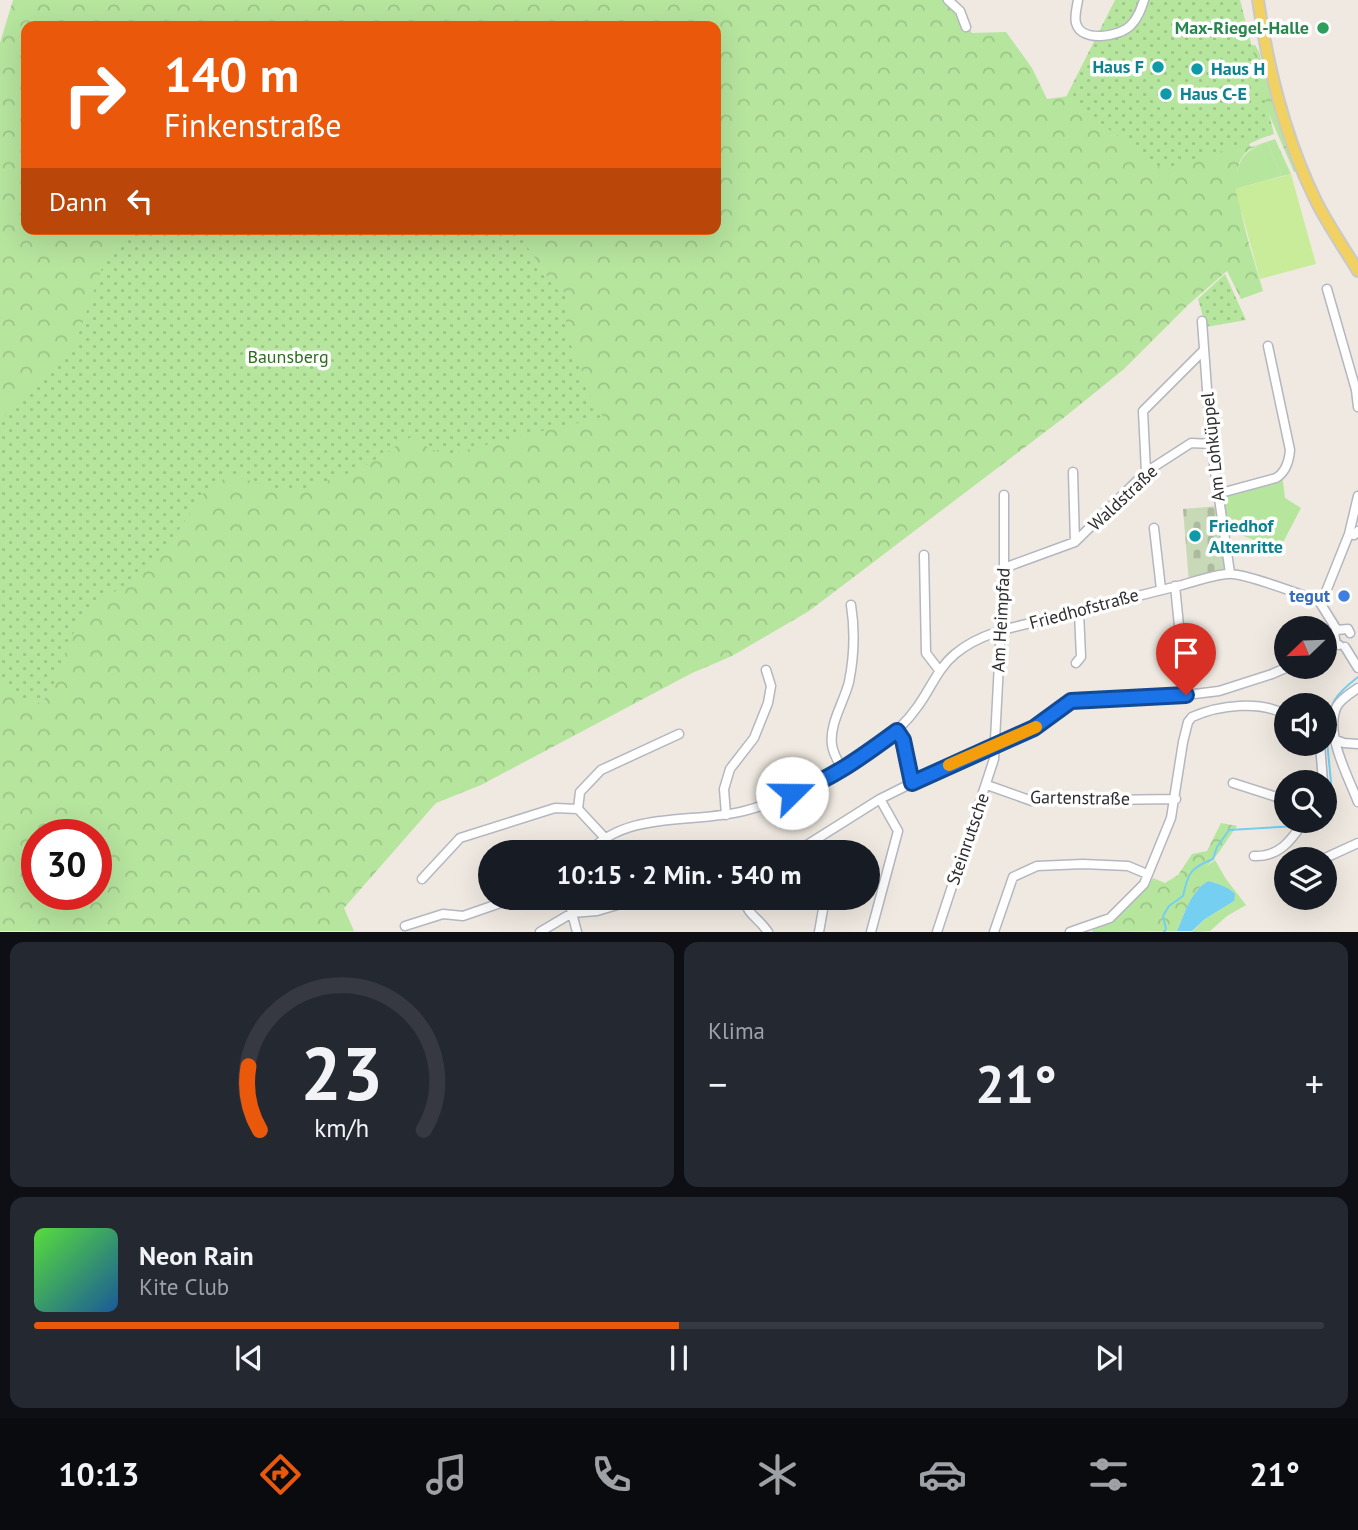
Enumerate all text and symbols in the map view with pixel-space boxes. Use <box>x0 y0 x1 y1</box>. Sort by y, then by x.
place label: Max-Riegel-Halle <box>1175 16 1309 39</box>
marker: Max-Riegel-Halle <box>1315 20 1331 36</box>
text: 140 m <box>164 42 299 106</box>
icon: right <box>49 49 140 140</box>
place label: Haus F <box>1092 55 1144 78</box>
place label: Haus H <box>1211 57 1265 80</box>
marker: Haus F <box>1150 59 1166 75</box>
marker: Haus H <box>1189 61 1205 77</box>
place label: Haus C-E <box>1180 82 1247 105</box>
marker: Haus C-E <box>1158 86 1174 102</box>
text: Finkenstraße <box>164 104 342 146</box>
icon: left <box>121 182 159 220</box>
text: Dann <box>49 185 107 218</box>
park label: Baunsberg <box>247 345 329 368</box>
street label: Am Lohküppel <box>1195 390 1230 503</box>
street label: Waldstraße <box>1083 460 1162 536</box>
place label: Friedhof Altenritte <box>1209 514 1283 558</box>
marker: Friedhof Altenritte <box>1187 528 1203 544</box>
street label: Am Heimpfad <box>986 567 1015 673</box>
street label: Friedhofstraße <box>1026 583 1141 634</box>
place label: tegut <box>1289 584 1331 607</box>
marker: tegut <box>1336 588 1352 604</box>
north arrow <box>1274 616 1337 679</box>
map controls <box>1274 616 1337 910</box>
pin <box>1156 623 1216 695</box>
icon: arrive <box>1167 634 1205 672</box>
button: sound <box>1274 693 1337 756</box>
position arrow <box>755 756 829 830</box>
button: search <box>1274 770 1337 833</box>
street label: Gartenstraße <box>1030 785 1130 810</box>
street label: Steinrutsche <box>941 790 994 888</box>
speed limit sign: 30 <box>21 819 112 910</box>
button: layers <box>1274 847 1337 910</box>
text: 10:15 · 2 Min. · 540 m <box>556 858 802 891</box>
text: Klima <box>708 1016 765 1045</box>
text: 23 <box>301 1027 383 1121</box>
text: 21° <box>975 1050 1057 1117</box>
text: − <box>708 1059 727 1108</box>
text: + <box>1305 1059 1324 1108</box>
text: km/h <box>315 1112 369 1144</box>
text: Neon Rain <box>139 1239 254 1272</box>
text: Kite Club <box>139 1272 229 1301</box>
icon: previous <box>230 1339 268 1377</box>
icon: pause <box>660 1339 698 1377</box>
icon: next <box>1090 1339 1128 1377</box>
icon: directions <box>256 1450 305 1499</box>
icon: music <box>422 1450 471 1499</box>
icon: phone <box>587 1450 636 1499</box>
icon: climate <box>753 1450 802 1499</box>
icon: car <box>918 1450 967 1499</box>
icon: filters <box>1084 1450 1133 1499</box>
text: 10:13 <box>58 1453 139 1495</box>
text: 21° <box>1249 1453 1300 1495</box>

